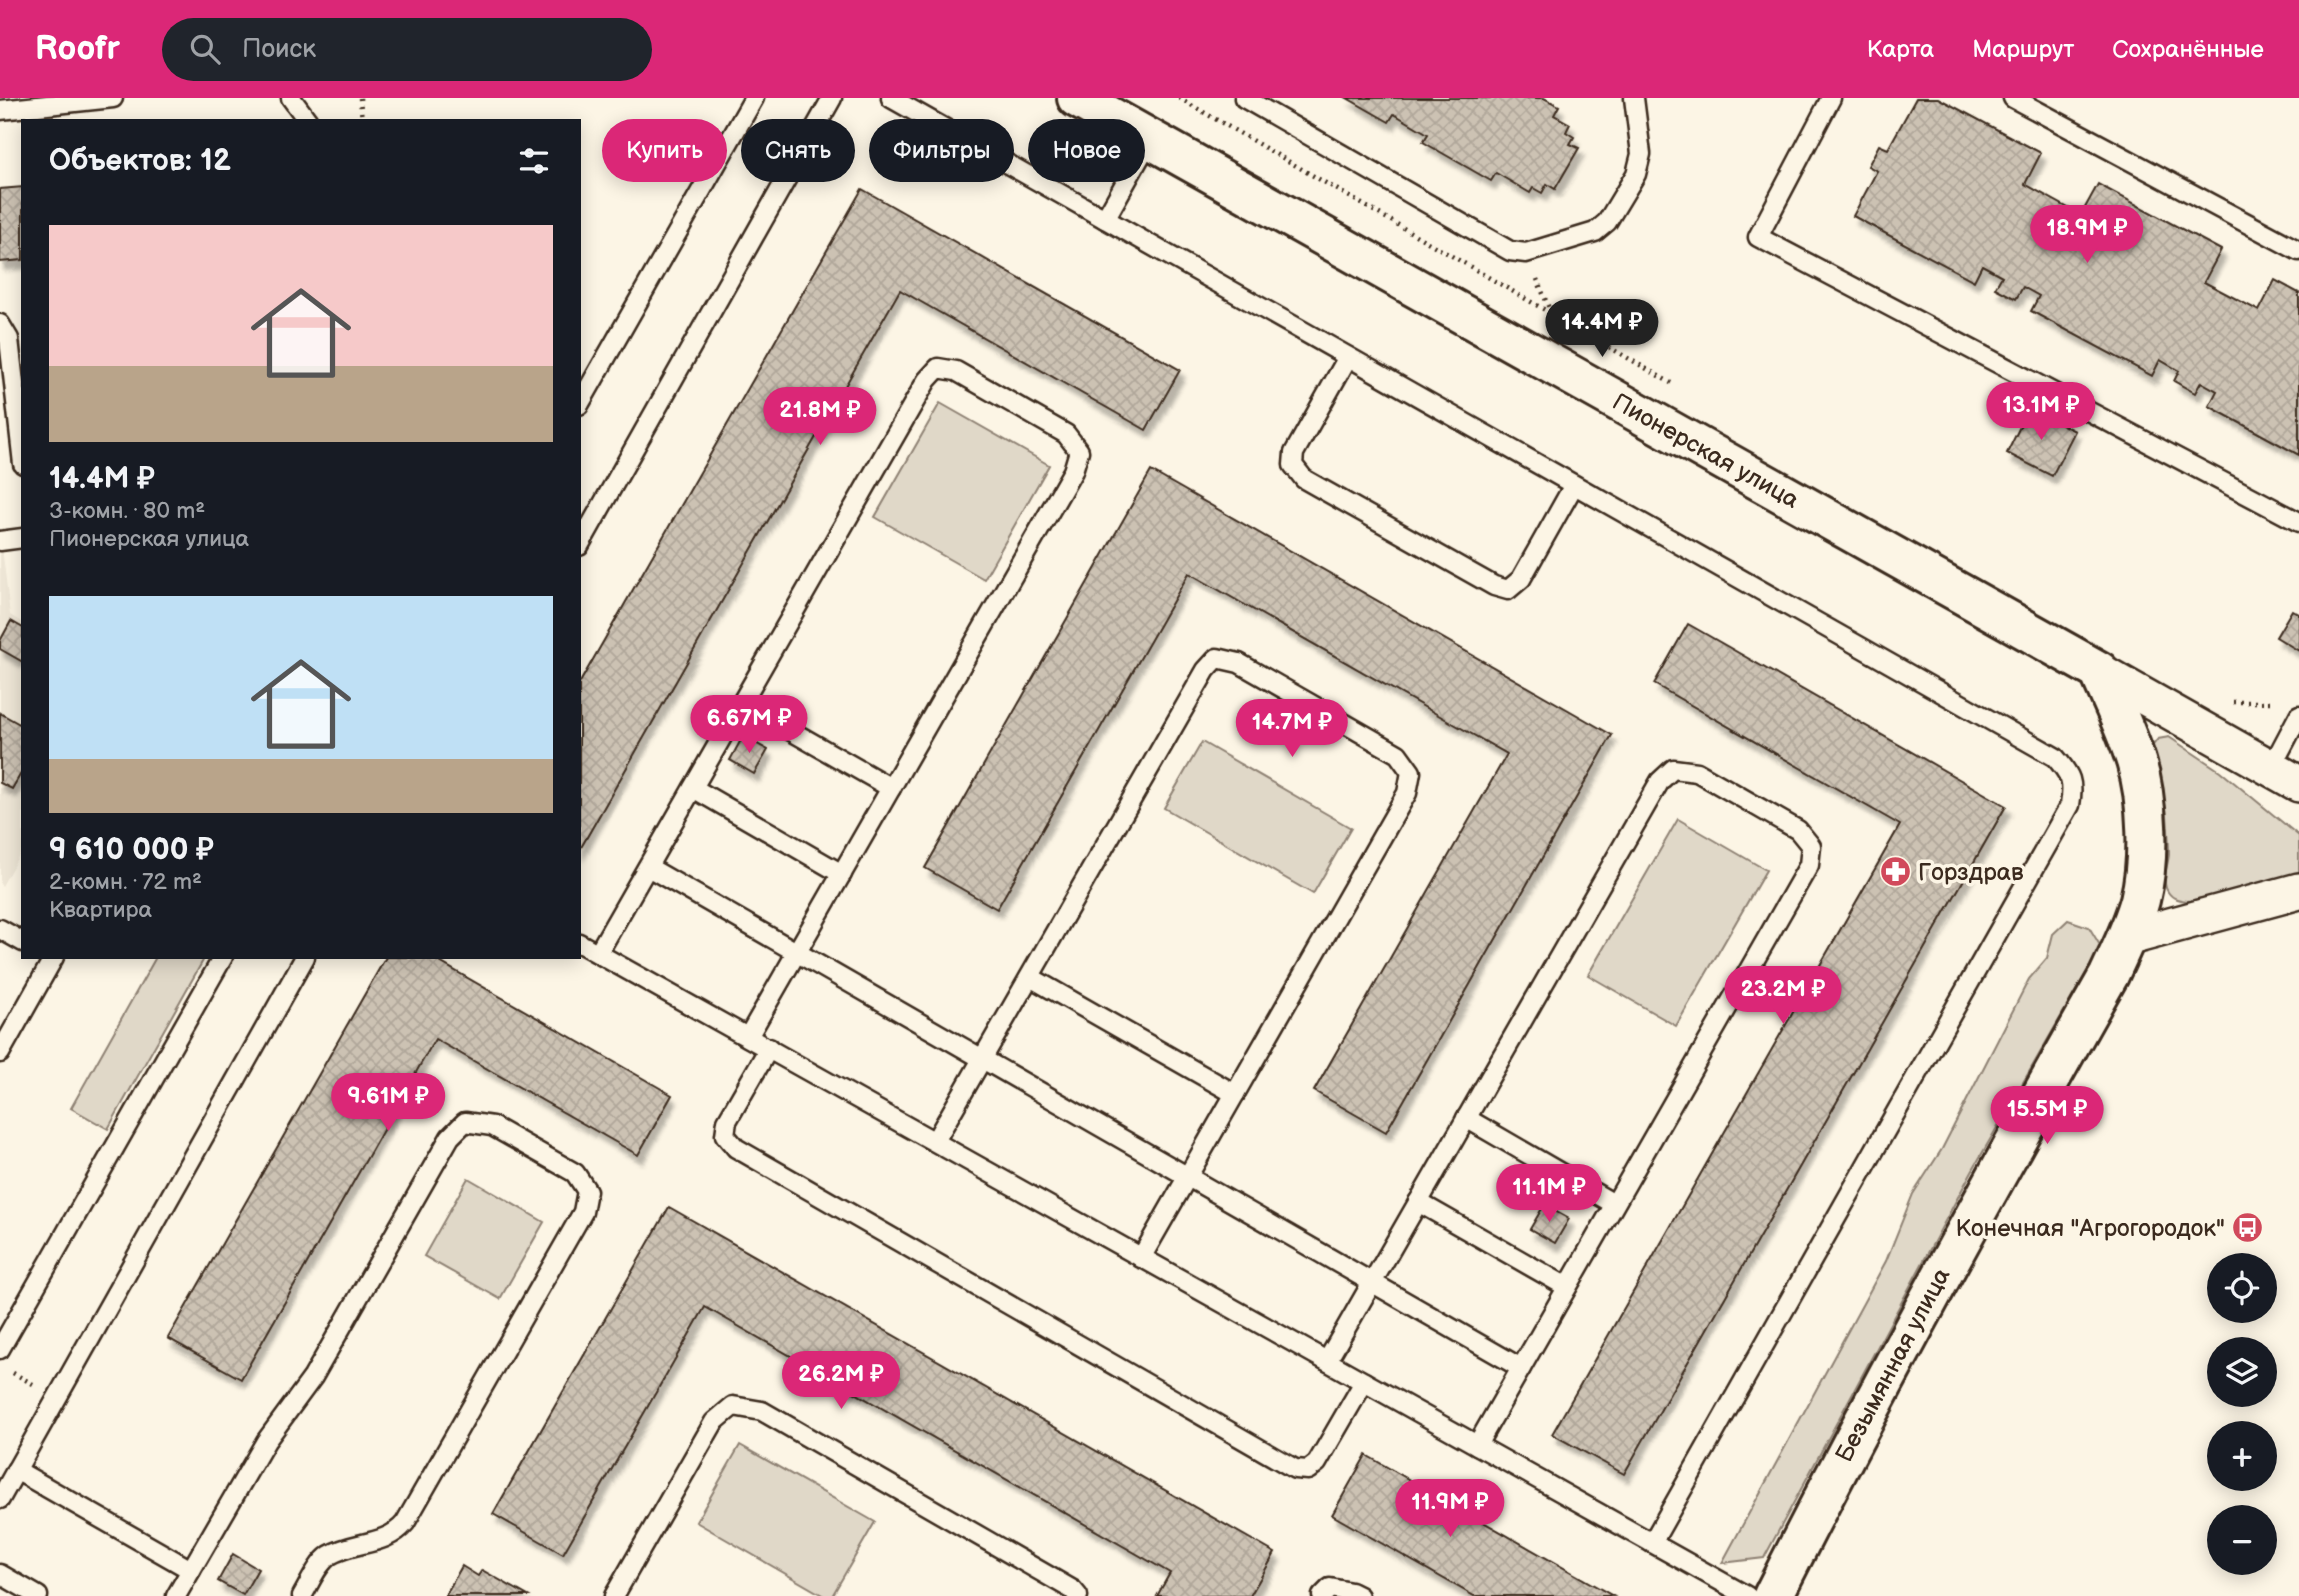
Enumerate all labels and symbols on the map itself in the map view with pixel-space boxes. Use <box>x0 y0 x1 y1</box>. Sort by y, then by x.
pin: 18.9M ₽ <box>2022 206 2152 265</box>
pin: 14.4M ₽ <box>1537 300 1667 359</box>
pin: 13.1M ₽ <box>1976 382 2106 442</box>
street label: Пионерская улица <box>1608 387 1804 514</box>
pin: 21.8M ₽ <box>755 388 885 447</box>
pin: 6.67M ₽ <box>684 696 814 755</box>
pin: 14.7M ₽ <box>1227 700 1357 759</box>
pharmacy icon: Горздрав <box>1878 855 1912 889</box>
place label: Горздрав <box>1918 858 2024 887</box>
pin: 23.2M ₽ <box>1718 967 1848 1026</box>
pin: 9.61M ₽ <box>323 1074 453 1133</box>
pin: 15.5M ₽ <box>1982 1086 2112 1146</box>
pin: 11.1M ₽ <box>1484 1164 1614 1224</box>
bus stop icon: Конечная "Агрогородок" <box>2231 1211 2265 1245</box>
place label: Конечная "Агрогородок" <box>1956 1214 2225 1243</box>
street label: Безымянная улица <box>1830 1263 1956 1467</box>
pin: 26.2M ₽ <box>776 1352 906 1411</box>
pin: 11.9M ₽ <box>1385 1480 1515 1539</box>

